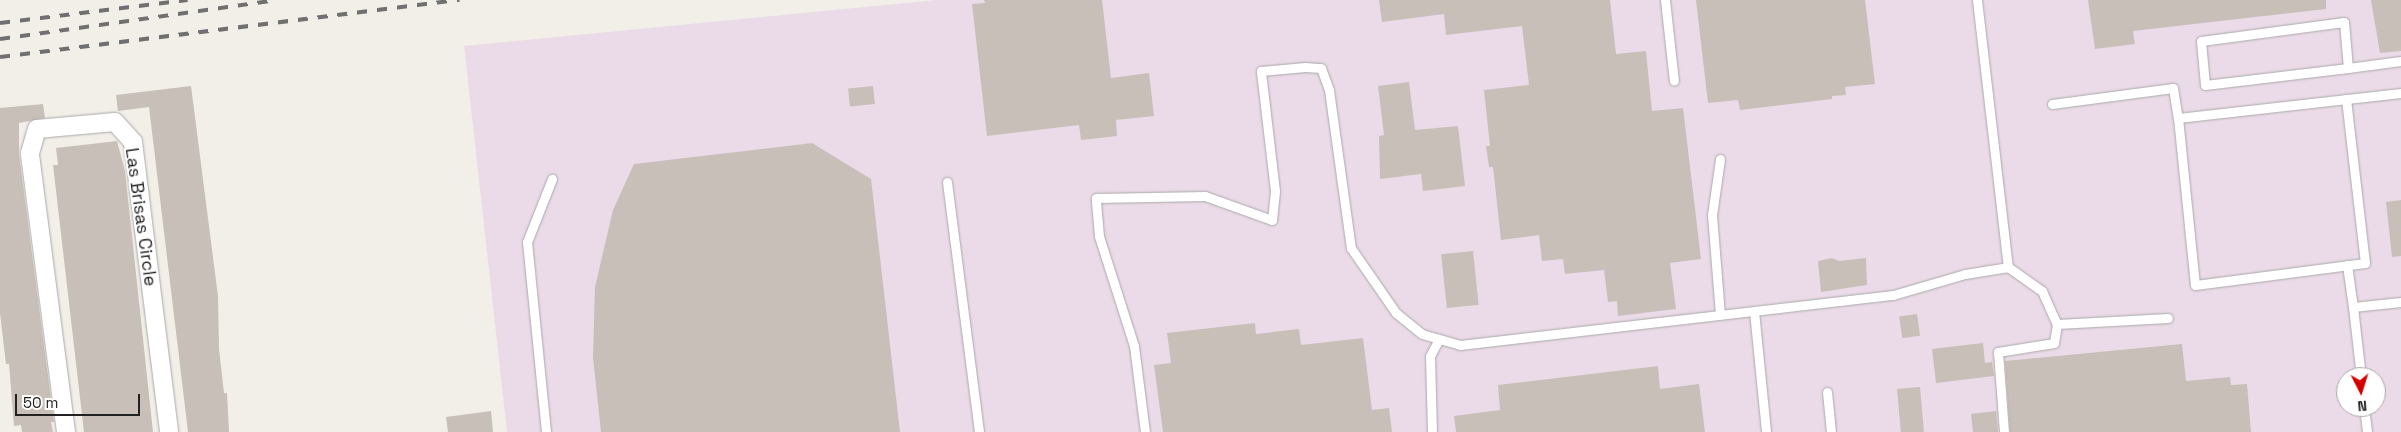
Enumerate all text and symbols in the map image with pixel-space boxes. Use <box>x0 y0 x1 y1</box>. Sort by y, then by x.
street label: Las Brisas Circle <box>121 146 161 288</box>
north arrow <box>2336 367 2386 417</box>
scale bar <box>18 384 142 416</box>
text: 50 m <box>23 393 58 412</box>
text: N <box>2357 397 2368 415</box>

